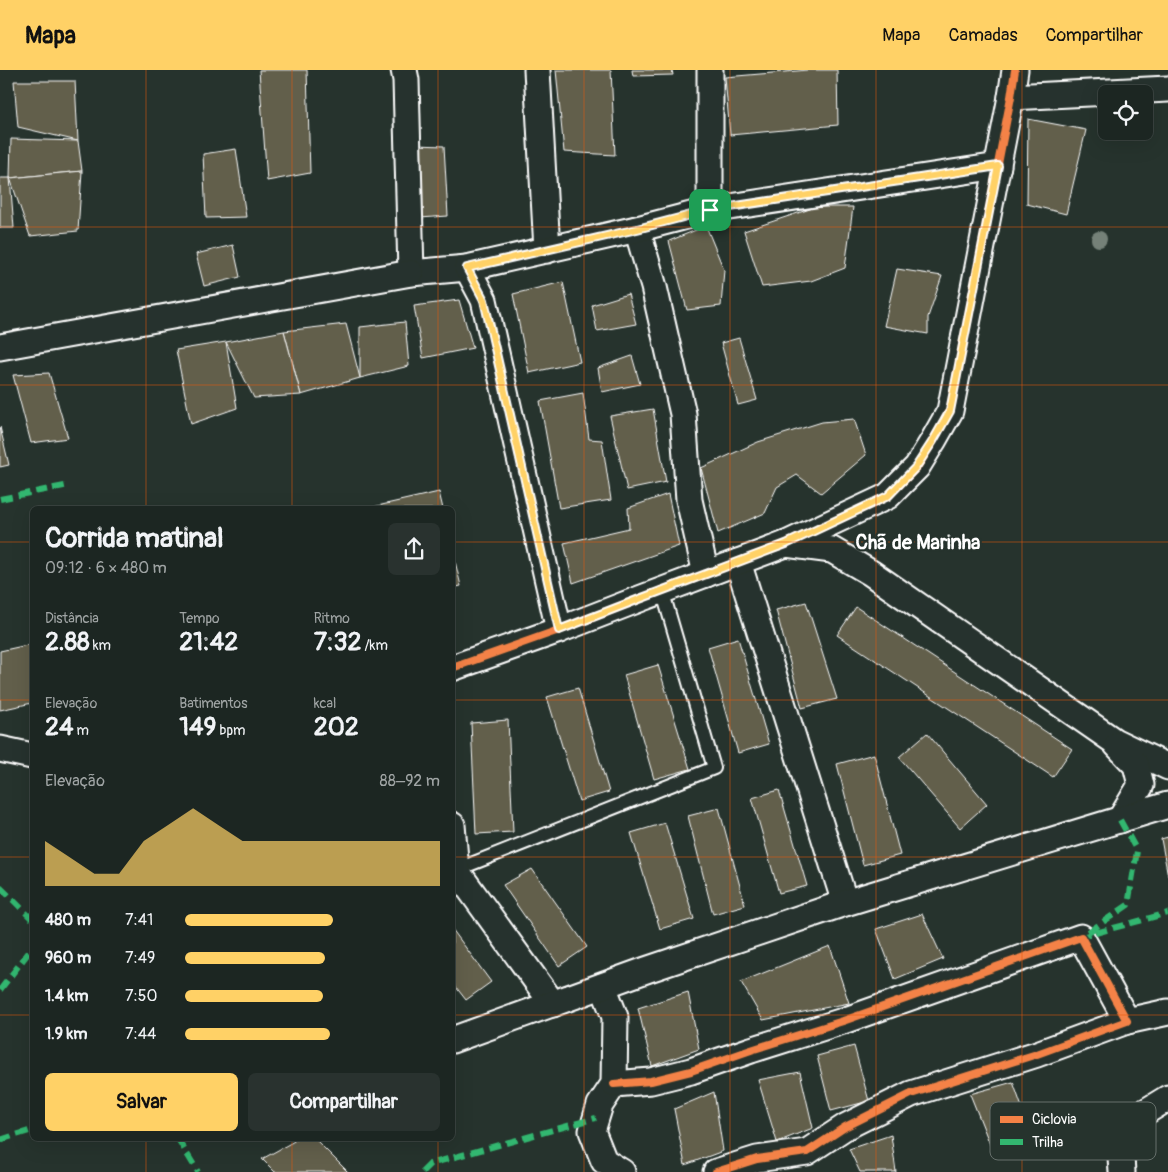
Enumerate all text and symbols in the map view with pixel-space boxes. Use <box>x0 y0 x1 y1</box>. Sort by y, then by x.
text: Mapa <box>25 21 76 50</box>
text: Mapa <box>882 24 920 47</box>
text: Camadas <box>948 24 1018 47</box>
text: Compartilhar <box>1046 24 1143 47</box>
map controls <box>1098 85 1153 140</box>
button: locate <box>1098 85 1153 140</box>
pin <box>689 189 731 231</box>
icon: arrive <box>696 196 724 224</box>
text: Corrida matinal <box>45 521 224 556</box>
button: share <box>388 523 440 575</box>
district label: Chã de Marinha <box>856 530 980 555</box>
text: 09:12 · 6 × 480 m <box>45 558 167 578</box>
text: Distância <box>45 610 99 627</box>
text: Tempo <box>179 610 220 627</box>
text: Ritmo <box>314 610 350 627</box>
text: 2.88 <box>45 627 90 658</box>
text: 21:42 <box>179 627 238 658</box>
text: 7:32 <box>314 627 361 658</box>
text: km <box>90 637 111 654</box>
text: /km <box>361 637 388 654</box>
text: Elevação <box>45 695 97 712</box>
text: Batimentos <box>179 695 247 712</box>
text: kcal <box>314 695 336 712</box>
text: 24 <box>45 712 73 743</box>
text: 149 <box>179 712 216 743</box>
text: 202 <box>314 712 359 743</box>
text: m <box>73 722 89 739</box>
text: bpm <box>216 722 245 739</box>
text: Elevação <box>45 771 105 791</box>
text: 88–92 m <box>380 771 440 791</box>
text: 480 m <box>45 910 91 930</box>
text: 7:41 <box>125 910 153 930</box>
text: 960 m <box>45 948 91 968</box>
text: 7:49 <box>125 948 155 968</box>
text: 1.4 km <box>45 986 88 1006</box>
text: 7:50 <box>125 986 157 1006</box>
text: 1.9 km <box>45 1024 87 1044</box>
text: 7:44 <box>125 1024 156 1044</box>
button: Salvar <box>45 1073 238 1131</box>
button: Compartilhar <box>248 1073 440 1131</box>
legend <box>990 1102 1156 1160</box>
text: Ciclovia <box>1032 1111 1076 1128</box>
text: Trilha <box>1032 1134 1063 1151</box>

